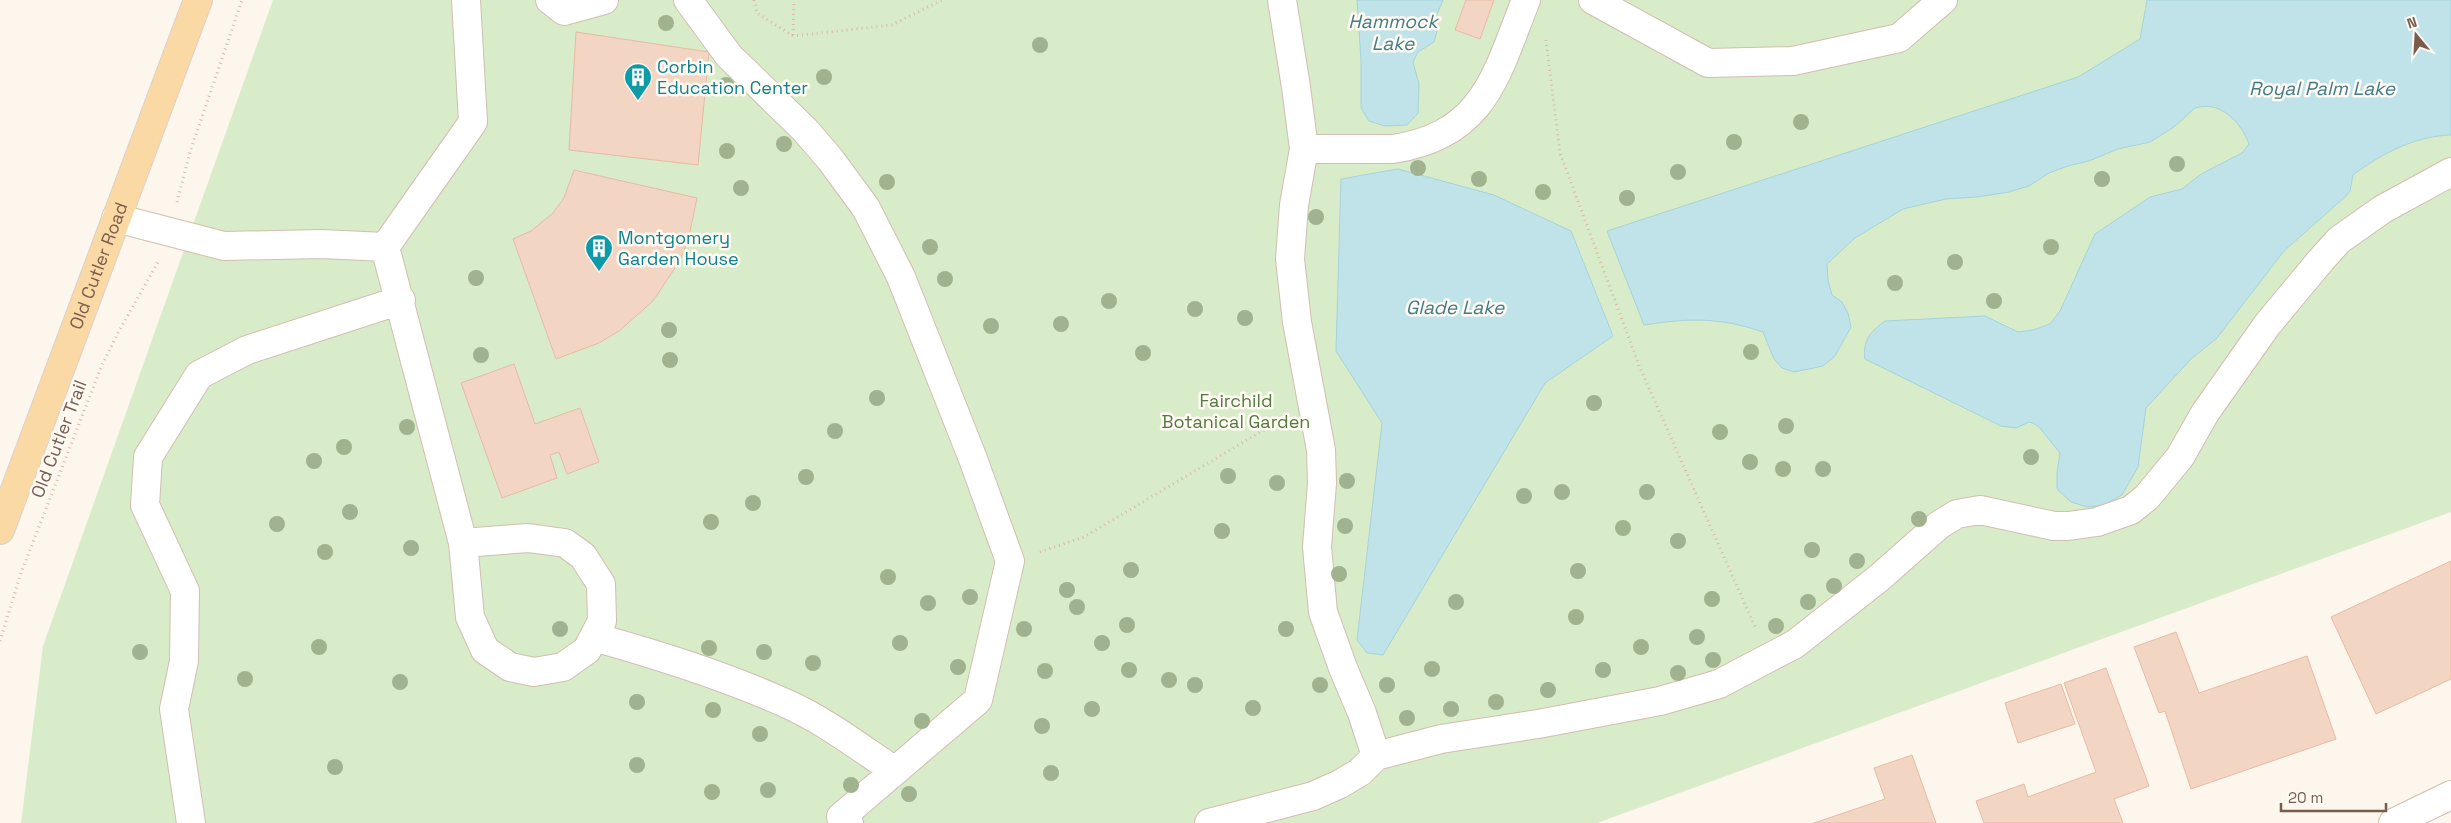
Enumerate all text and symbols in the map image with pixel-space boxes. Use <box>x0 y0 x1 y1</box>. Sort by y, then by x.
water label: Hammock Lake <box>1348 9 1440 56</box>
north arrow <box>2391 10 2441 60</box>
text: N <box>2405 13 2419 33</box>
place label: Corbin Education Center <box>657 55 808 99</box>
building icon: Corbin Education Center <box>623 62 653 101</box>
water label: Royal Palm Lake <box>2249 76 2396 101</box>
street label: Old Cutler Road <box>64 199 132 333</box>
place label: Montgomery Garden House <box>618 226 739 270</box>
building icon: Montgomery Garden House <box>584 233 614 272</box>
water label: Glade Lake <box>1406 295 1505 320</box>
street label: Old Cutler Trail <box>26 377 92 501</box>
park label: Fairchild Botanical Garden <box>1162 389 1310 433</box>
scale bar <box>2281 780 2386 812</box>
text: 20 m <box>2288 788 2323 807</box>

